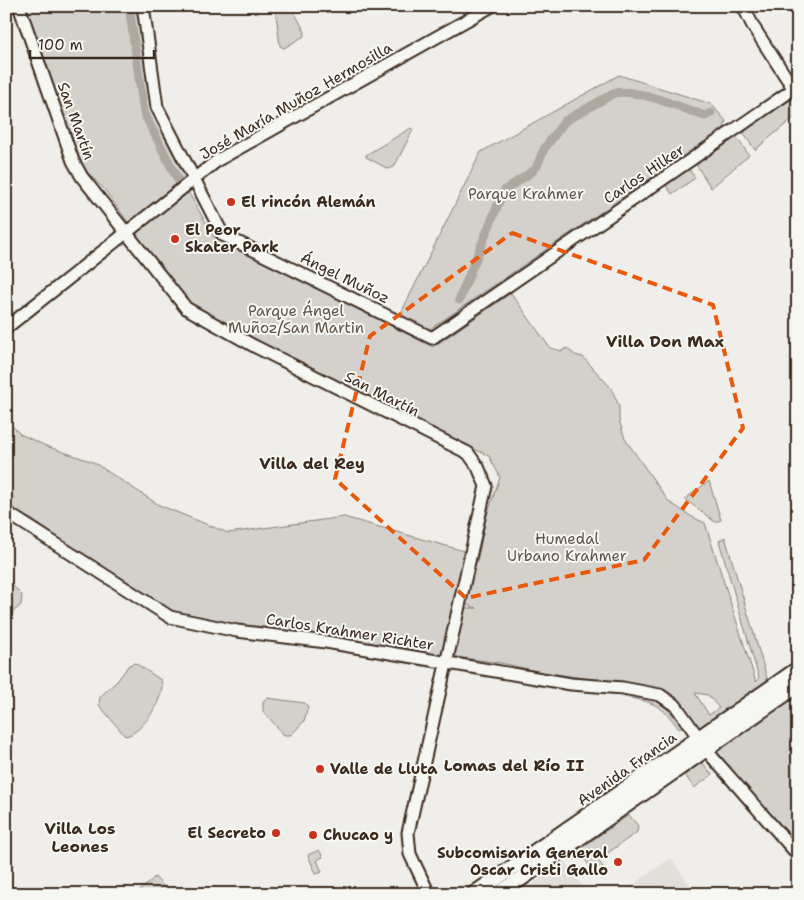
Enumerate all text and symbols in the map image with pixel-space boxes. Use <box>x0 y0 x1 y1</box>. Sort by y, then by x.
scale bar <box>30 28 154 60</box>
text: 100 m <box>38 35 83 55</box>
street label: José María Muñoz Hermosilla <box>196 37 396 164</box>
street label: San Martín <box>53 79 99 163</box>
street label: Carlos Hilker <box>600 140 688 208</box>
park label: Parque Krahmer <box>468 184 584 204</box>
place label: El rincón Alemán <box>241 192 376 212</box>
marker: El rincón Alemán <box>225 196 237 208</box>
place label: El Peor Skater Park <box>185 220 279 257</box>
marker: El Peor Skater Park <box>169 233 181 245</box>
street label: Ángel Muñoz <box>297 247 393 308</box>
park label: Parque Ángel Muñoz/San Martin <box>228 300 364 338</box>
district label: Villa Don Max <box>606 331 724 352</box>
street label: San Martín <box>341 367 423 421</box>
district label: Villa del Rey <box>259 453 365 474</box>
park label: Humedal Urbano Krahmer <box>507 529 627 566</box>
street label: Carlos Krahmer Richter <box>265 609 435 655</box>
street label: Avenida Francia <box>574 727 681 811</box>
district label: Lomas del Río II <box>444 755 584 776</box>
place label: Valle de Lluta <box>330 759 438 779</box>
marker: Valle de Lluta <box>314 763 326 775</box>
district label: Villa Los Leones <box>45 818 115 857</box>
place label: El Secreto <box>187 823 266 843</box>
place label: Chucao y <box>323 825 393 845</box>
marker: El Secreto <box>270 827 282 839</box>
marker: Chucao y <box>307 829 319 841</box>
place label: Subcomisaria General Oscar Cristi Gallo <box>437 843 608 880</box>
marker: Subcomisaria General Oscar Cristi Gallo <box>612 856 624 868</box>

